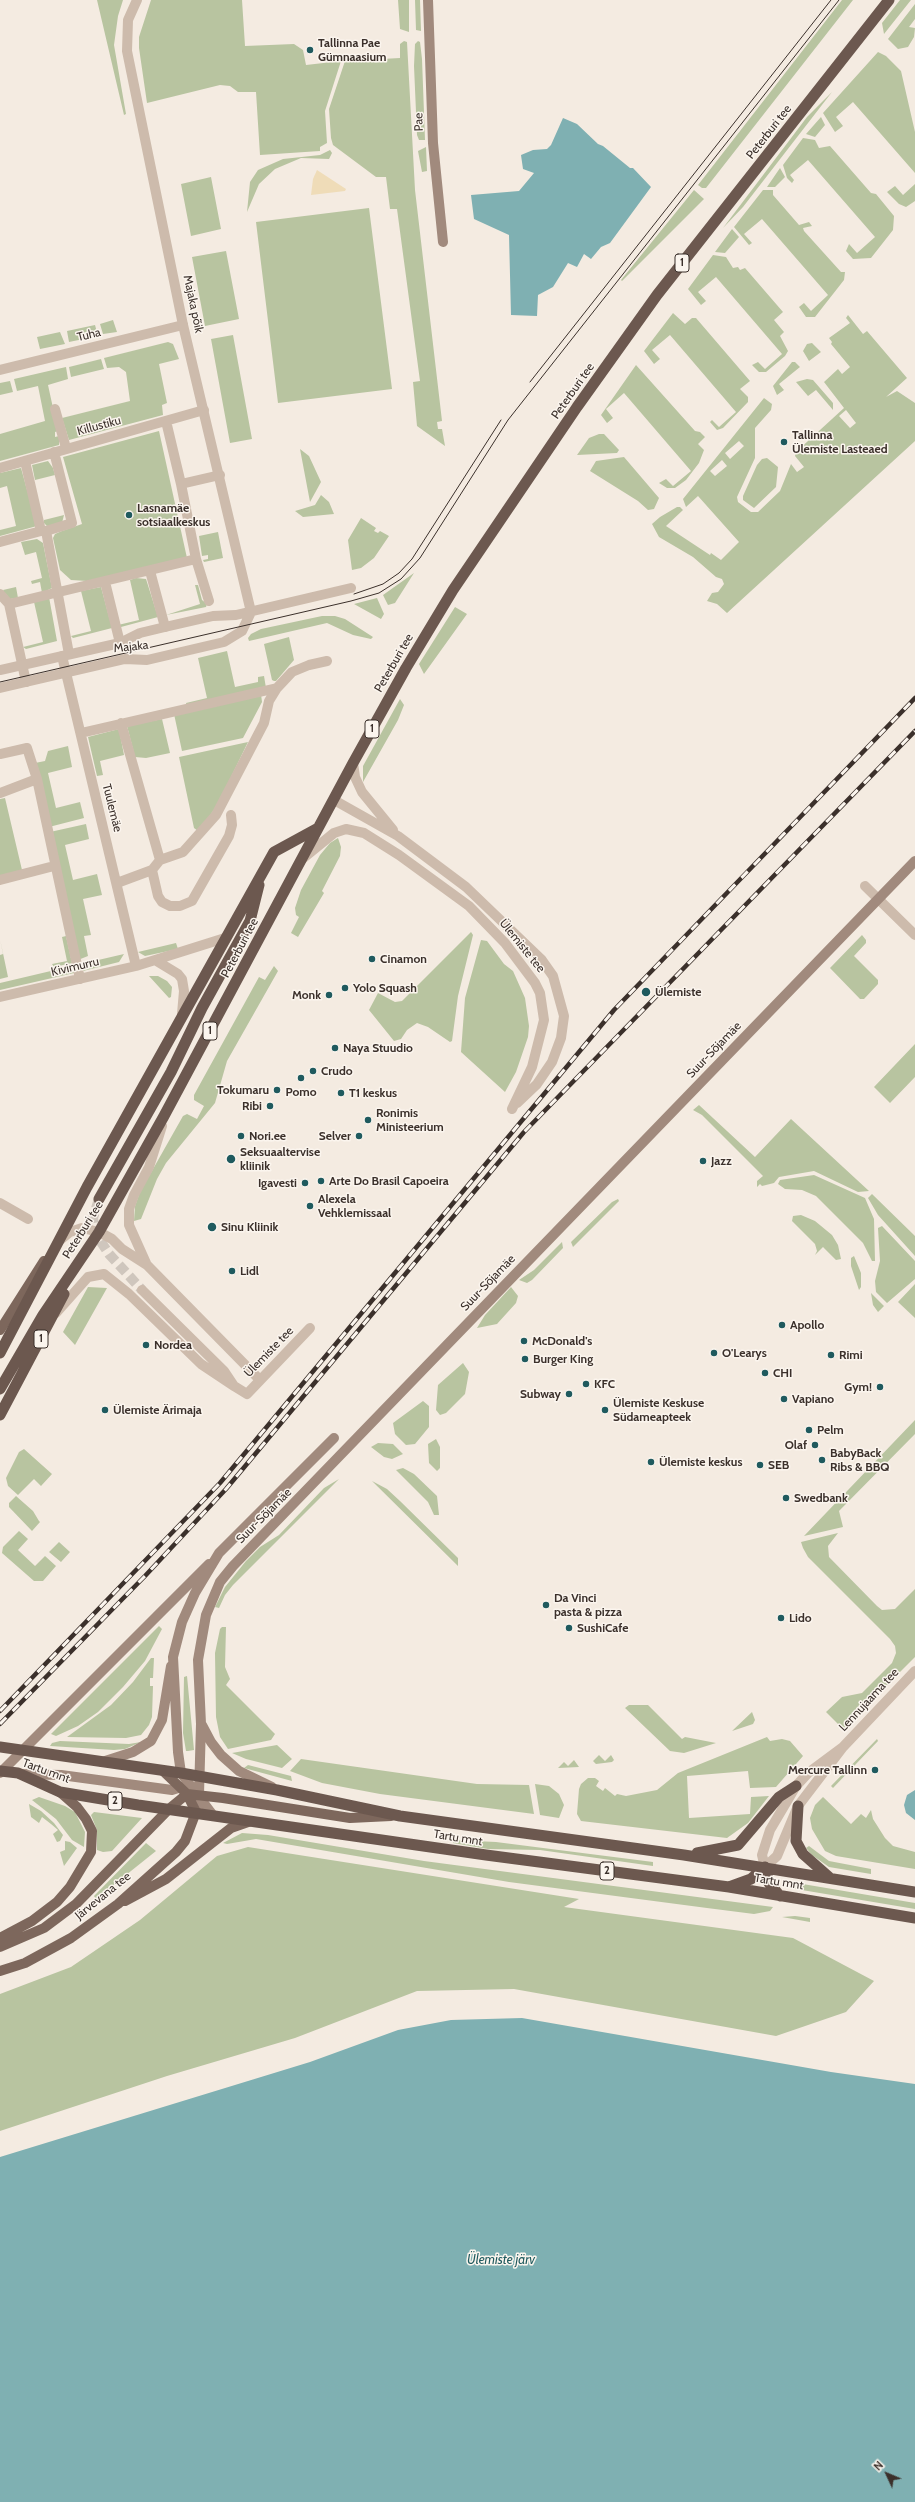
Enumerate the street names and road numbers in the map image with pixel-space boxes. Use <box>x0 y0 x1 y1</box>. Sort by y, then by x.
street label: Peterburi tee <box>743 102 795 162</box>
street label: Pae <box>411 112 427 132</box>
road number: 1 <box>675 254 689 272</box>
street label: Majaka põik <box>180 274 206 334</box>
street label: Tuha <box>76 325 102 345</box>
street label: Peterburi tee <box>548 360 598 422</box>
street label: Killustiku <box>76 413 122 439</box>
street label: Peterburi tee <box>372 631 416 695</box>
street label: Majaka <box>113 638 149 656</box>
road number: 1 <box>365 720 379 738</box>
street label: Tuulemäe <box>99 782 125 834</box>
street label: Peterburi tee <box>218 916 262 980</box>
street label: Ülemiste tee <box>496 916 548 976</box>
street label: Kivimurru <box>50 955 100 979</box>
street label: Suur-Sõjamäe <box>684 1019 744 1081</box>
road number: 1 <box>203 1022 217 1040</box>
street label: Peterburi tee <box>60 1199 106 1261</box>
street label: Suur-Sõjamäe <box>458 1252 518 1314</box>
street label: Ülemiste tee <box>241 1324 297 1380</box>
road number: 1 <box>34 1330 48 1348</box>
street label: Suur-Sõjamäe <box>233 1485 295 1547</box>
street label: Lennujaama tee <box>836 1665 902 1735</box>
street label: Tartu mnt <box>20 1756 72 1786</box>
road number: 2 <box>108 1792 122 1810</box>
street label: Tartu mnt <box>432 1827 484 1849</box>
road number: 2 <box>600 1862 614 1880</box>
street label: Järvevana tee <box>72 1869 134 1923</box>
street label: Tartu mnt <box>753 1871 805 1893</box>

